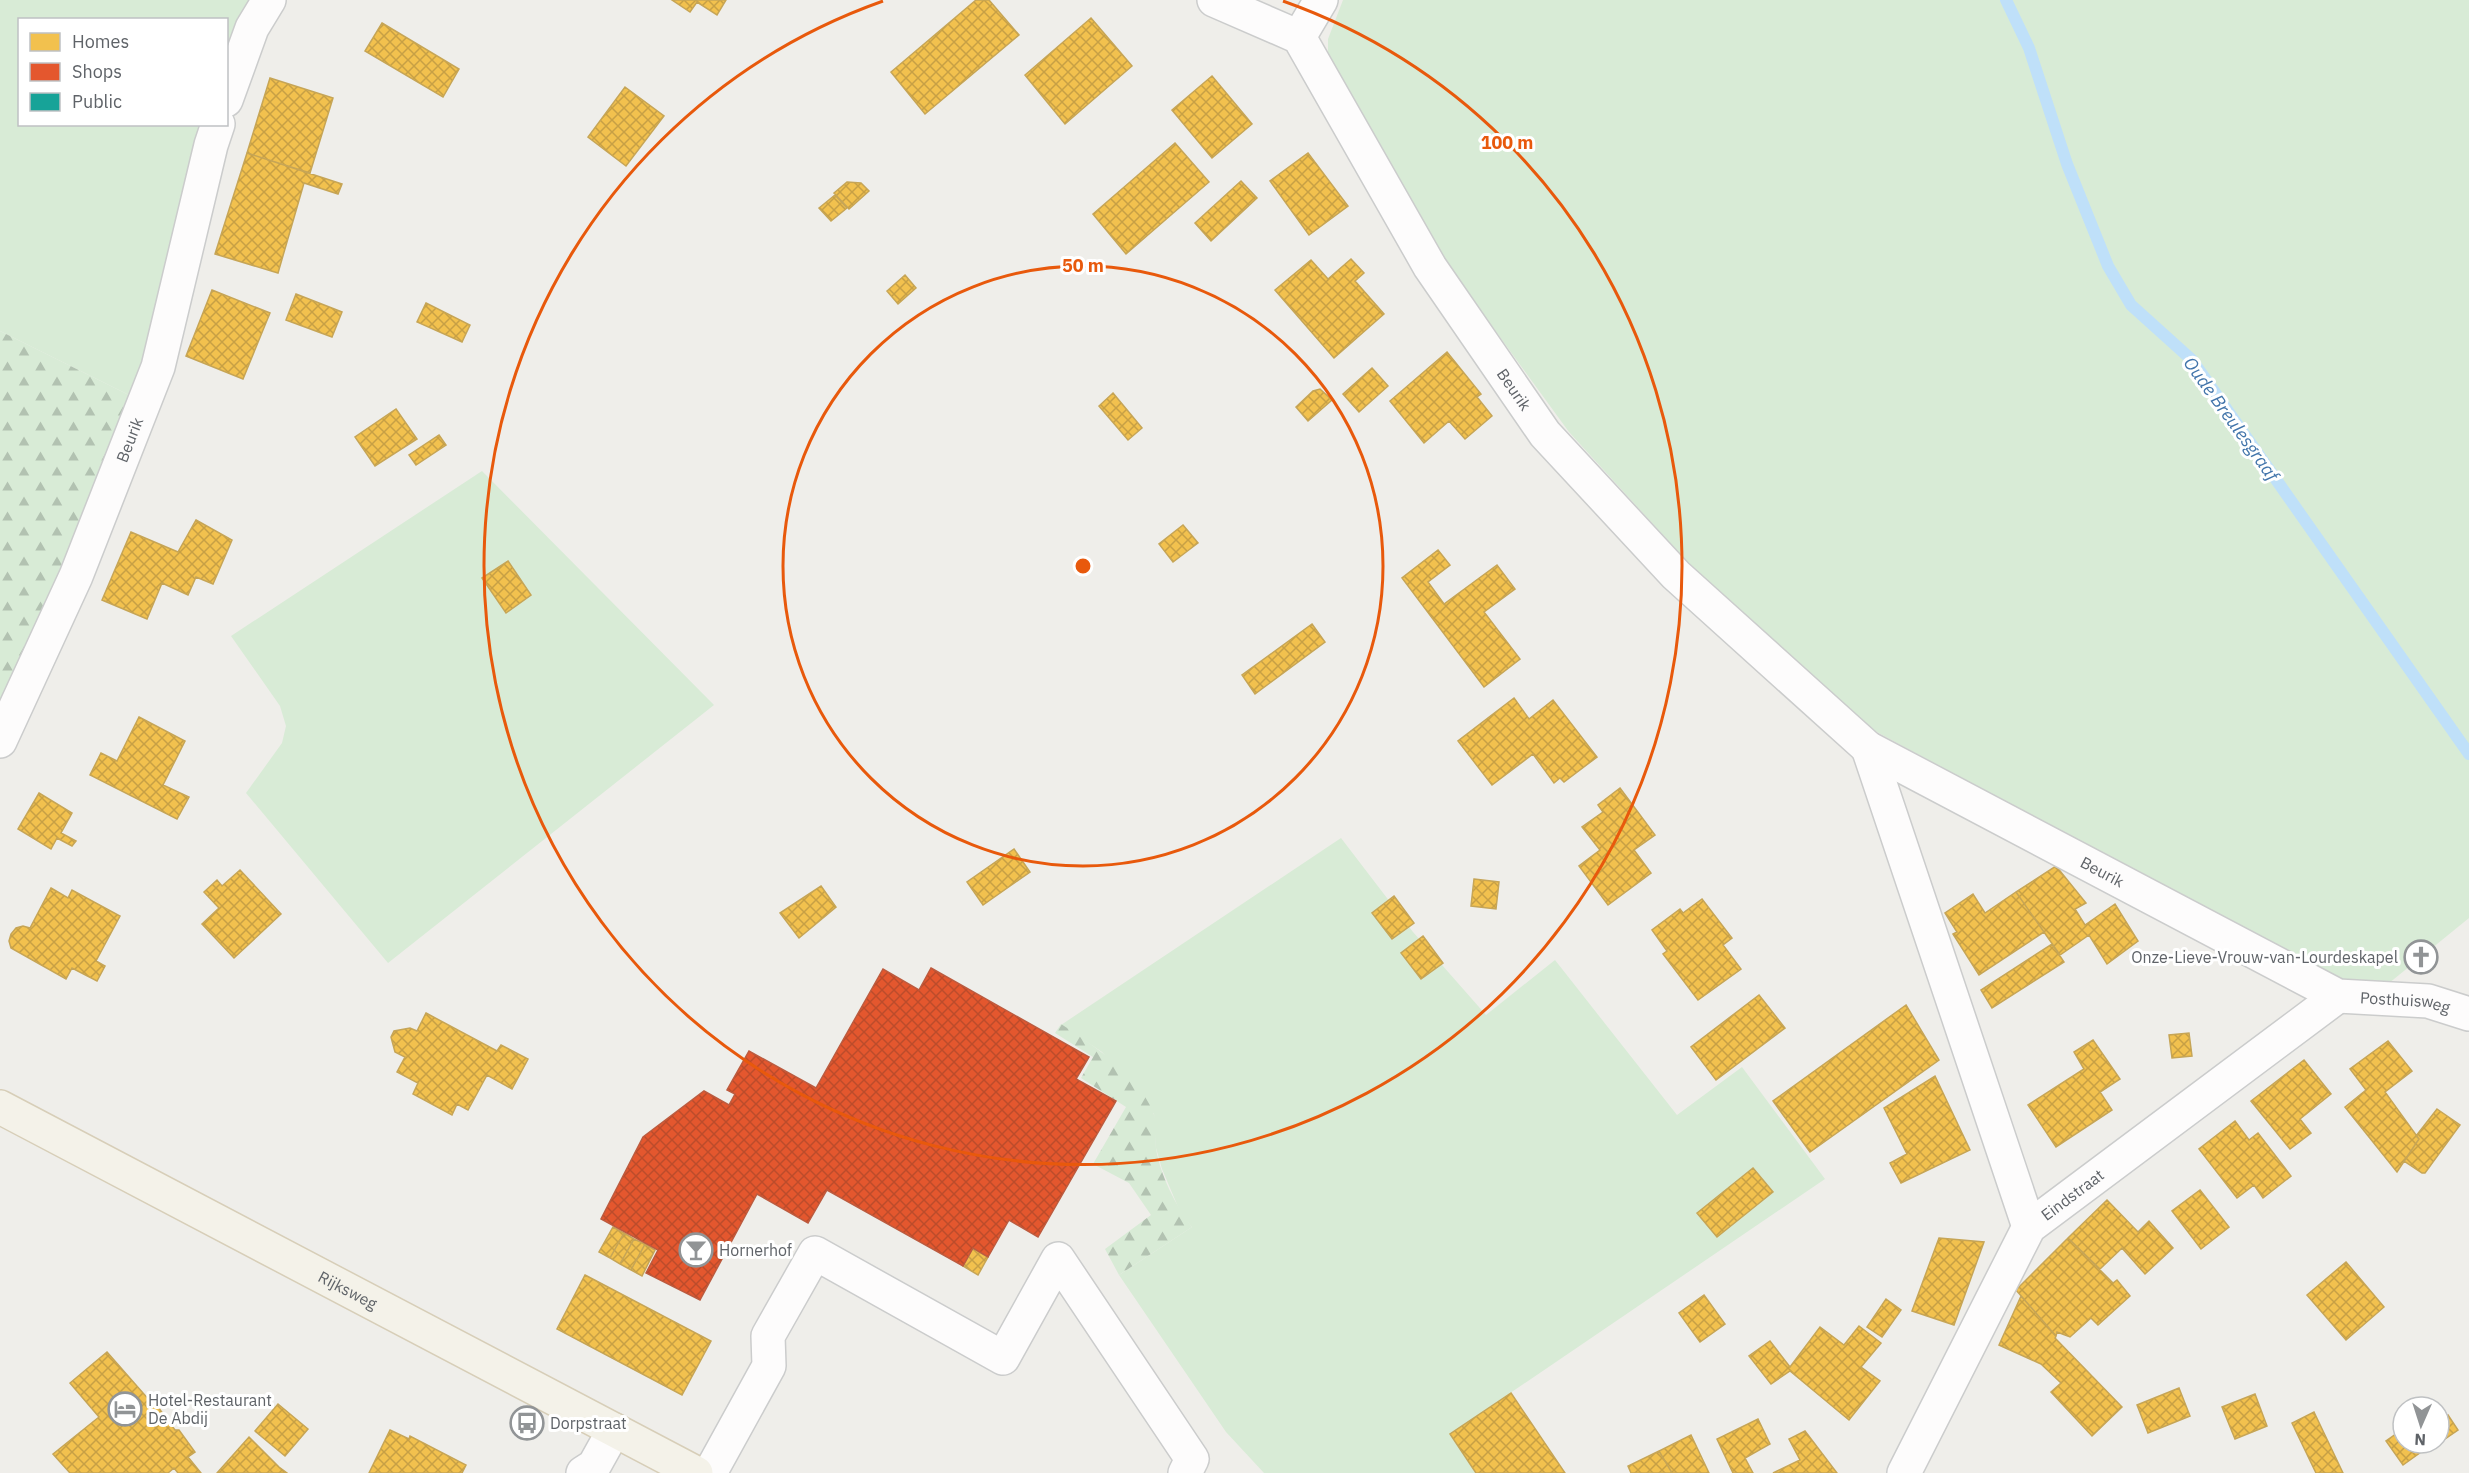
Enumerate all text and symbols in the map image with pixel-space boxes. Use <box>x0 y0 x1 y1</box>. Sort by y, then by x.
legend <box>18 18 228 126</box>
text: Homes <box>72 30 129 53</box>
text: Shops <box>72 60 122 83</box>
text: Public <box>72 90 122 113</box>
text: 100 m <box>1481 131 1533 154</box>
text: 50 m <box>1062 254 1104 277</box>
water label: Oude Breulesgraaf <box>2179 352 2285 486</box>
street label: Beurik <box>1493 365 1536 415</box>
street label: Beurik <box>112 414 147 465</box>
centre of rings <box>1073 556 1093 576</box>
street label: Beurik <box>2077 852 2128 892</box>
church icon: Onze-Lieve-Vrouw-van-Lourdeskapel <box>2403 939 2439 975</box>
place label: Onze-Lieve-Vrouw-van-Lourdeskapel <box>2131 947 2398 967</box>
street label: Posthuisweg <box>2359 987 2453 1018</box>
street label: Eindstraat <box>2037 1165 2108 1225</box>
bar icon: Hornerhof <box>678 1232 714 1268</box>
place label: Hornerhof <box>719 1240 792 1260</box>
street label: Rijksweg <box>315 1266 381 1314</box>
place label: Hotel-Restaurant De Abdij <box>148 1390 272 1428</box>
hotel icon: Hotel-Restaurant De Abdij <box>107 1391 143 1427</box>
north arrow <box>2391 1395 2451 1455</box>
bus stop icon: Dorpstraat <box>509 1405 545 1441</box>
place label: Dorpstraat <box>550 1413 627 1433</box>
text: N <box>2414 1430 2427 1450</box>

